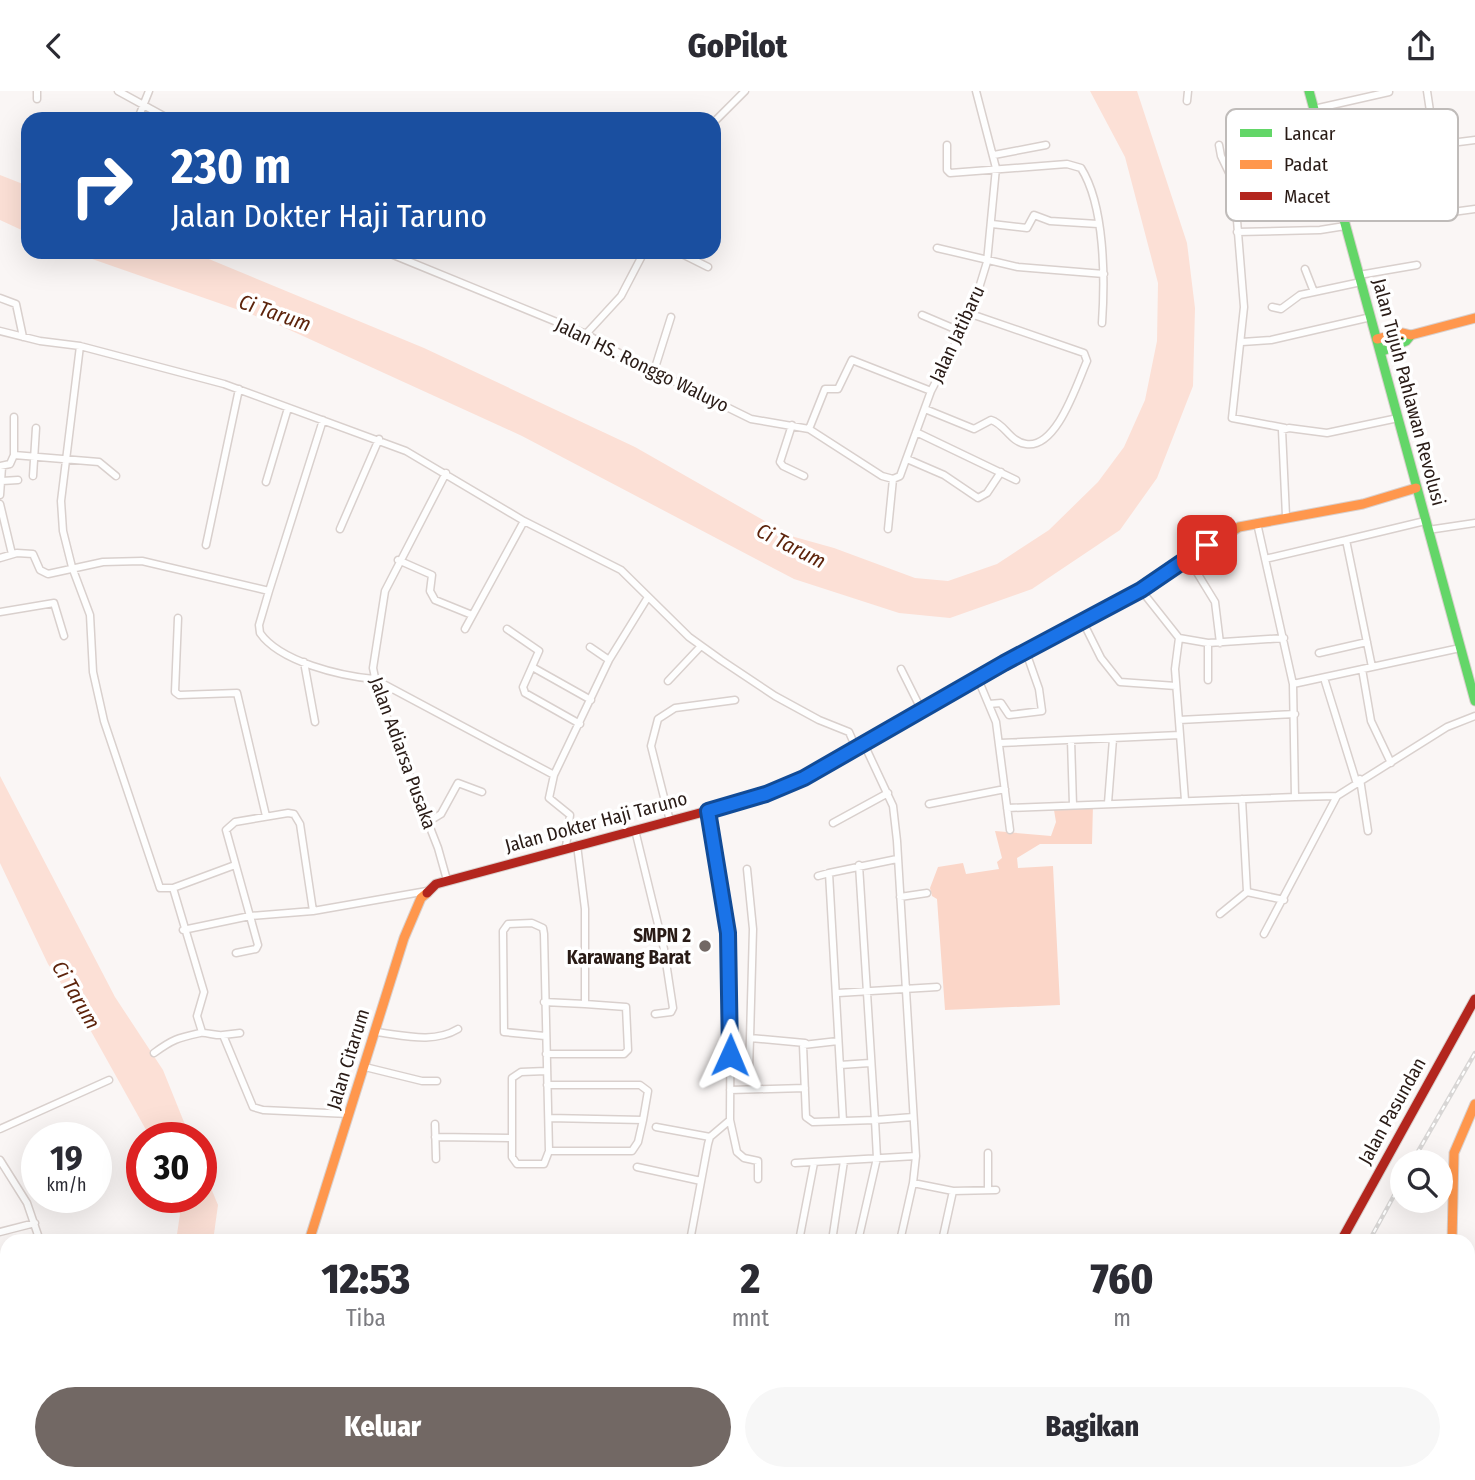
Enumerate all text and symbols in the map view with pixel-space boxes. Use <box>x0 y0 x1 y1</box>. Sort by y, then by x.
icon: back <box>35 27 73 65</box>
text: GoPilot <box>688 27 787 65</box>
icon: share <box>1402 27 1440 65</box>
legend <box>1226 109 1458 221</box>
text: Lancar <box>1284 122 1336 145</box>
text: 230 m <box>171 137 291 196</box>
icon: right <box>56 140 147 231</box>
text: Padat <box>1284 153 1329 176</box>
text: Macet <box>1284 185 1331 208</box>
text: Jalan Dokter Haji Taruno <box>171 197 487 235</box>
street label: Jalan Tujuh Pahlawan Revolusi <box>1368 276 1450 508</box>
street label: Jalan Jatibaru <box>925 282 989 386</box>
water label: Ci Tarum <box>236 289 314 337</box>
street label: Jalan HS. Ronggo Waluyo <box>551 313 733 417</box>
pin <box>1177 515 1237 575</box>
water label: Ci Tarum <box>752 518 830 574</box>
icon: arrive <box>1188 526 1226 564</box>
street label: Jalan Adiarsa Pusaka <box>365 674 441 832</box>
street label: Jalan Dokter Haji Taruno <box>502 787 690 857</box>
place label: SMPN 2 Karawang Barat <box>567 924 691 969</box>
marker: SMPN 2 Karawang Barat <box>697 938 713 954</box>
water label: Ci Tarum <box>46 956 106 1034</box>
street label: Jalan Citarum <box>322 1006 374 1112</box>
position arrow <box>693 1018 767 1092</box>
street label: Jalan Pasundan <box>1353 1054 1431 1168</box>
speed limit sign: 30 <box>126 1122 217 1213</box>
text: 19 <box>50 1137 83 1179</box>
map controls <box>1390 1150 1453 1213</box>
button: search <box>1390 1150 1453 1213</box>
text: km/h <box>46 1174 87 1196</box>
text: 12:53 <box>321 1254 410 1304</box>
text: 2 <box>740 1254 760 1304</box>
text: 760 <box>1090 1254 1154 1304</box>
text: Tiba <box>346 1304 386 1332</box>
text: mnt <box>732 1304 769 1332</box>
text: m <box>1113 1304 1131 1332</box>
button: Keluar <box>35 1387 731 1467</box>
button: Bagikan <box>745 1387 1440 1467</box>

